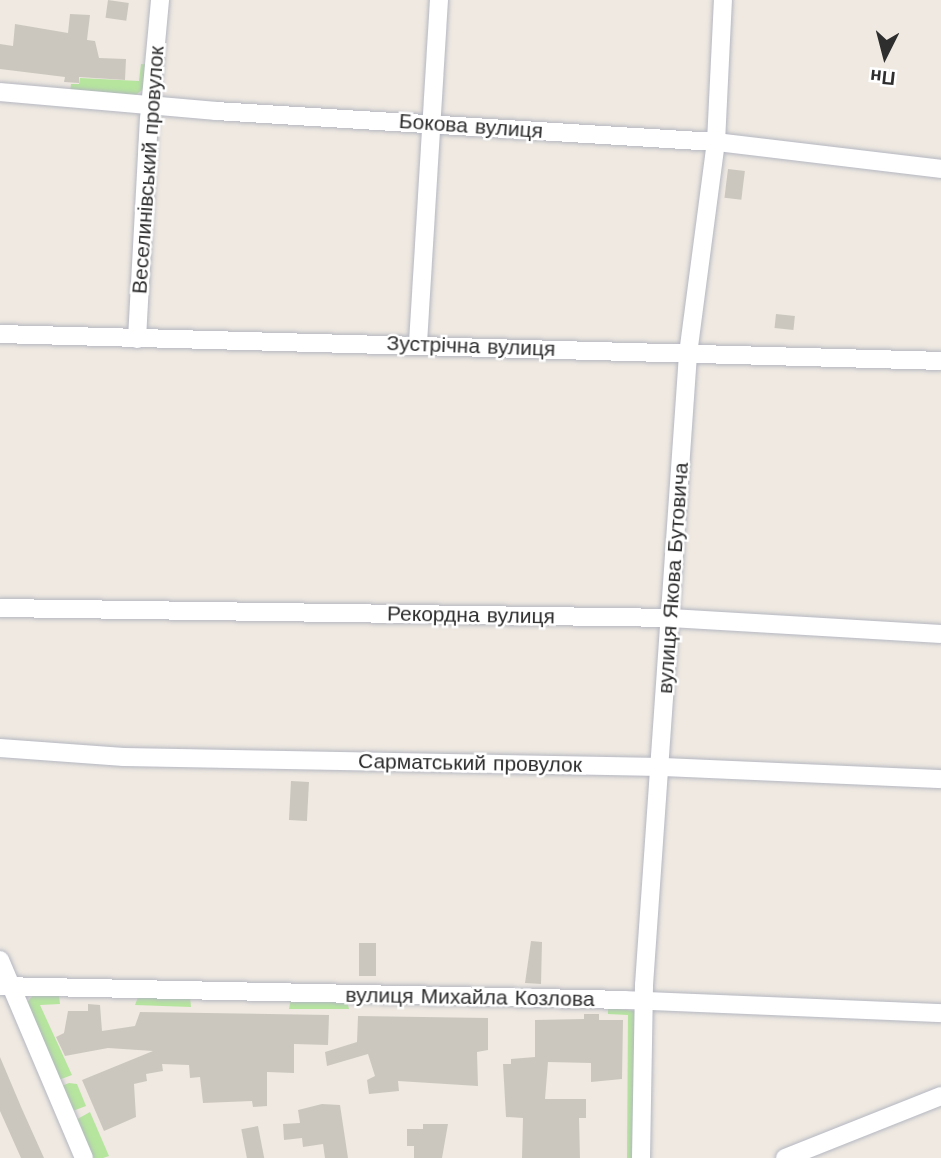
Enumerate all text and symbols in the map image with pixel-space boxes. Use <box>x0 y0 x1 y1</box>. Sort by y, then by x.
north arrow <box>850 21 920 91</box>
street label: Веселинівський провулок <box>127 45 169 295</box>
text: Пн <box>869 65 896 90</box>
street label: Бокова вулиця <box>398 108 544 144</box>
street label: Зустрічна вулиця <box>386 330 556 362</box>
street label: вулиця Якова Бутовича <box>652 462 694 694</box>
street label: Рекордна вулиця <box>387 601 555 629</box>
street label: Сарматський провулок <box>358 748 582 778</box>
street label: вулиця Михайла Козлова <box>345 982 595 1012</box>

